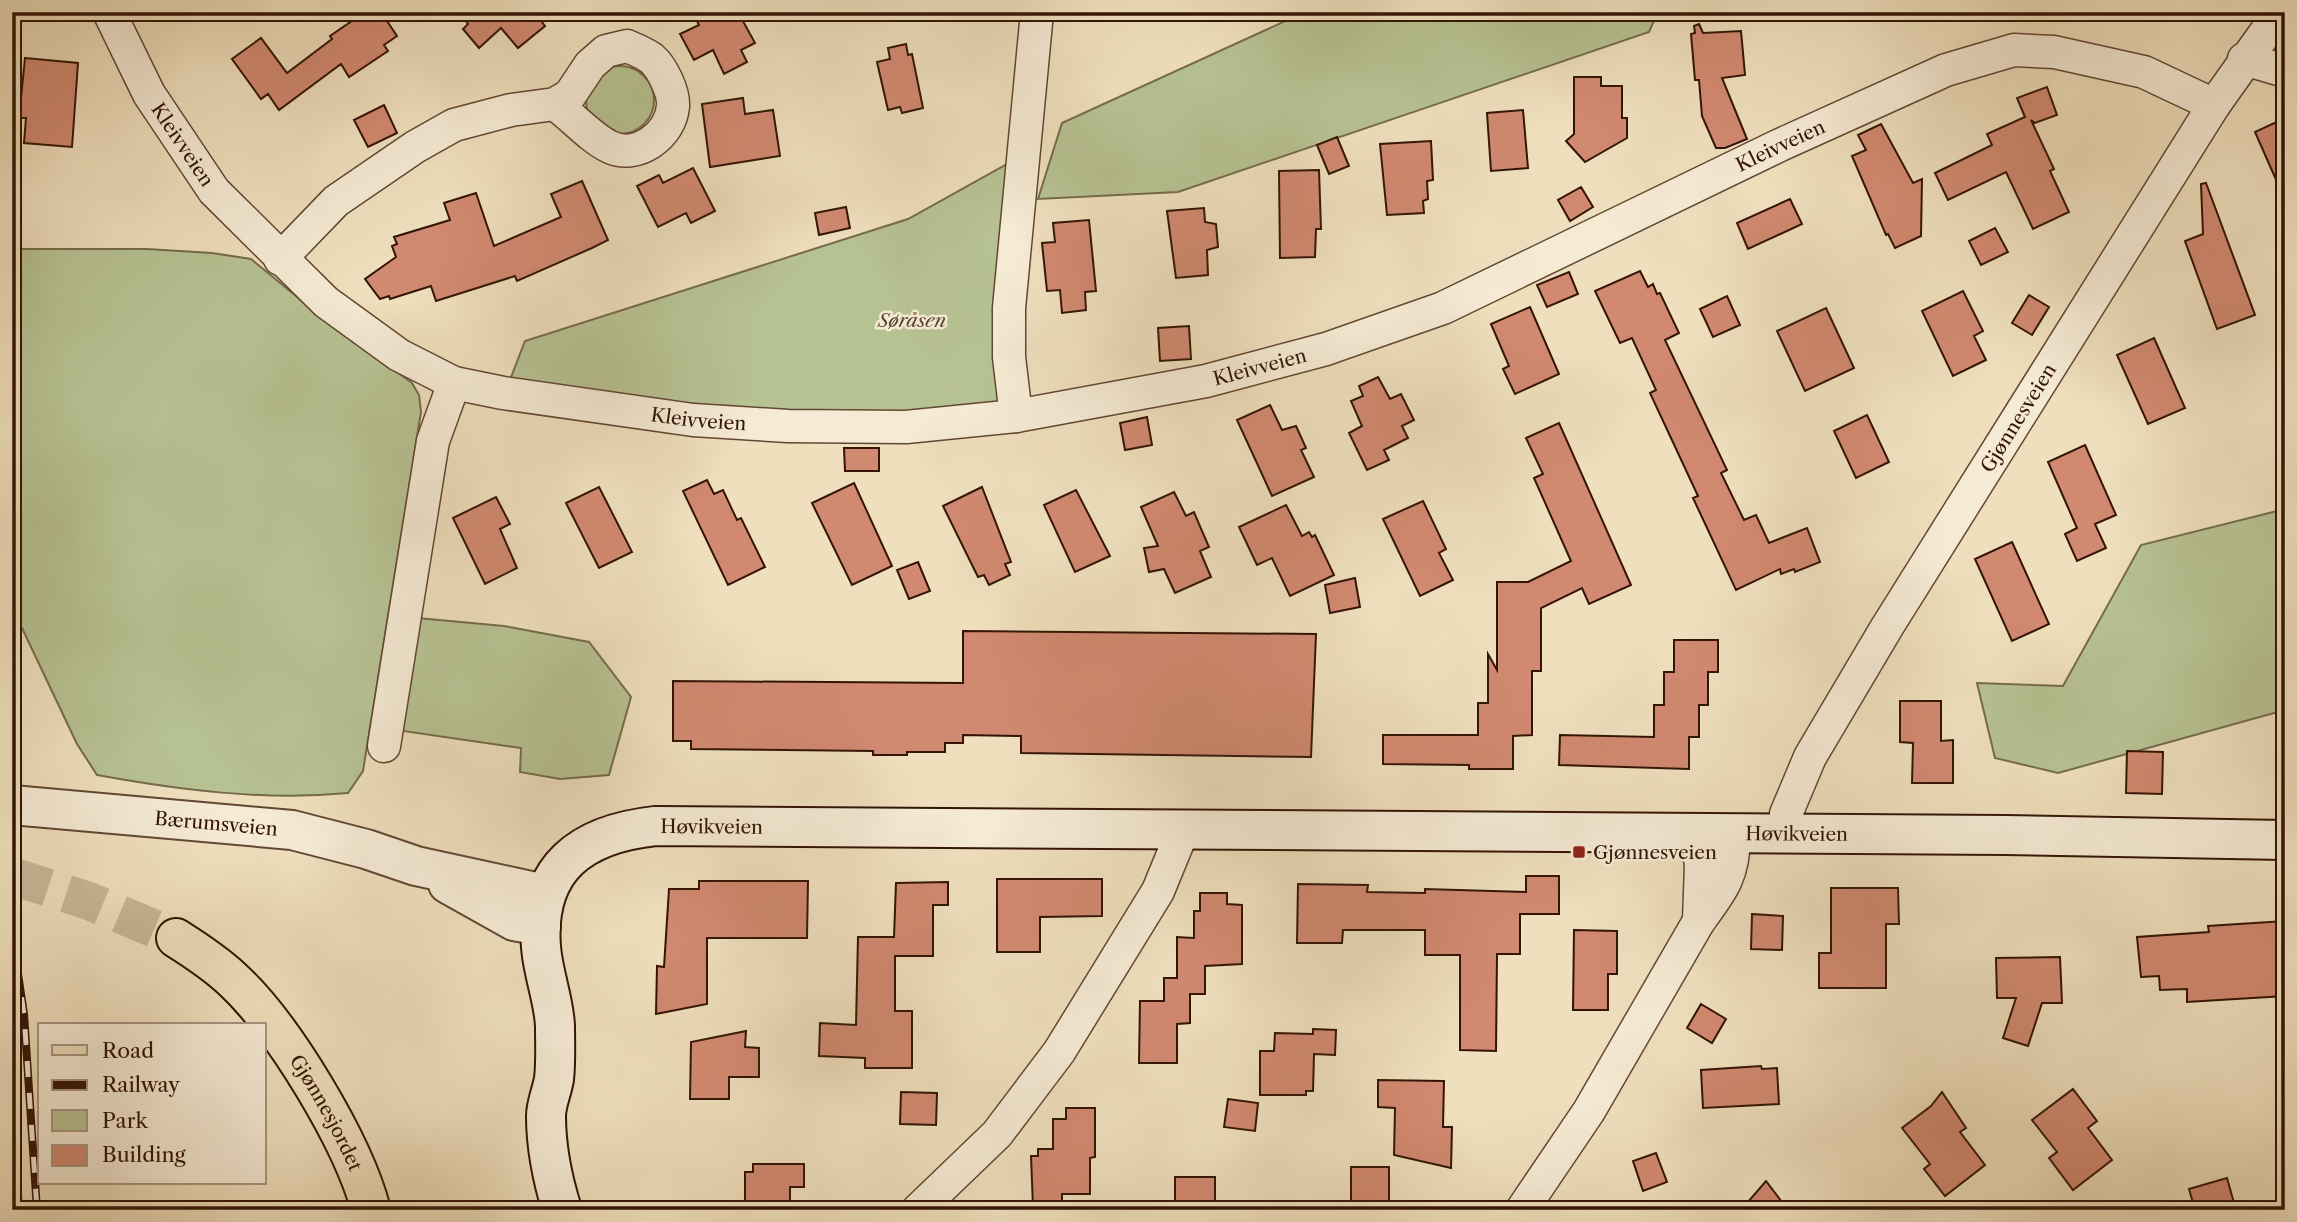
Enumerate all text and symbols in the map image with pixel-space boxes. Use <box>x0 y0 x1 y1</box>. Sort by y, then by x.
street label: Kleivveien <box>147 98 219 191</box>
street label: Kleivveien <box>1732 115 1828 176</box>
park label: Søråsen <box>877 309 946 332</box>
street label: Kleivveien <box>1210 343 1309 390</box>
street label: Gjønnesveien <box>1975 359 2061 476</box>
street label: Kleivveien <box>649 403 747 435</box>
street label: Bærumsveien <box>154 806 279 840</box>
street label: Høvikveien <box>660 815 763 838</box>
street label: Høvikveien <box>1745 822 1848 845</box>
place label: Gjønnesveien <box>1593 841 1717 864</box>
marker: Gjønnesveien <box>1571 844 1587 860</box>
legend <box>38 1023 266 1184</box>
text: Road <box>102 1038 154 1063</box>
street label: Gjønnesjordet <box>285 1050 367 1174</box>
text: Railway <box>102 1072 180 1097</box>
text: Park <box>102 1108 148 1133</box>
text: Building <box>102 1142 187 1167</box>

